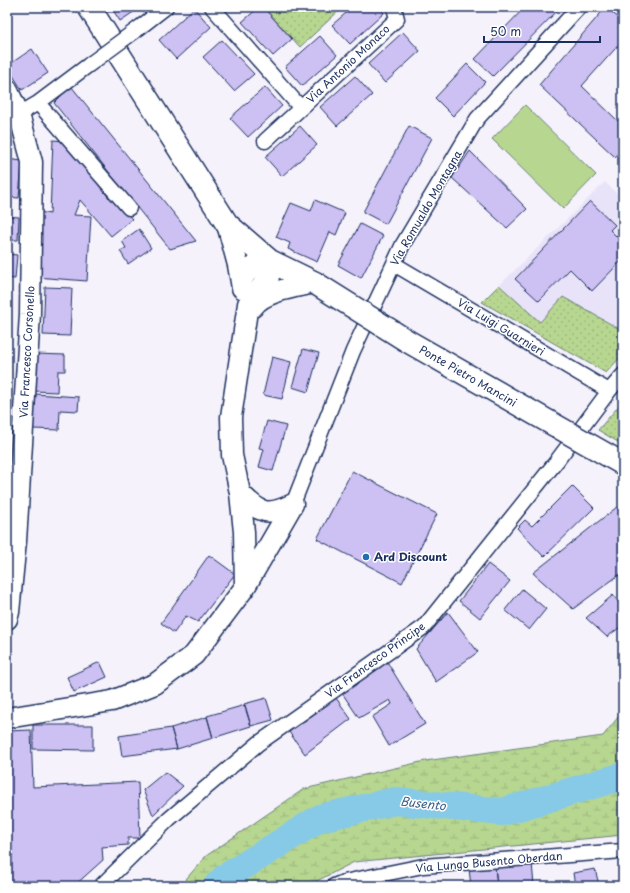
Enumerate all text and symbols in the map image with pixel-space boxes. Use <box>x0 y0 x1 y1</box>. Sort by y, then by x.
scale bar <box>484 18 600 44</box>
street label: Via Antonio Monaco <box>302 20 393 107</box>
text: 50 m <box>490 22 521 40</box>
street label: Via Romualdo Montagna <box>385 147 466 269</box>
street label: Via Francesco Corsonello <box>15 285 38 419</box>
street label: Via Luigi Guarnieri <box>454 294 548 360</box>
street label: Ponte Pietro Mancini <box>416 341 520 411</box>
place label: Ard Discount <box>374 548 447 565</box>
marker: Ard Discount <box>361 552 371 562</box>
street label: Via Francesco Principe <box>321 617 428 702</box>
water label: Busento <box>400 792 448 814</box>
street label: Via Lungo Busento Oberdan <box>415 847 563 876</box>

